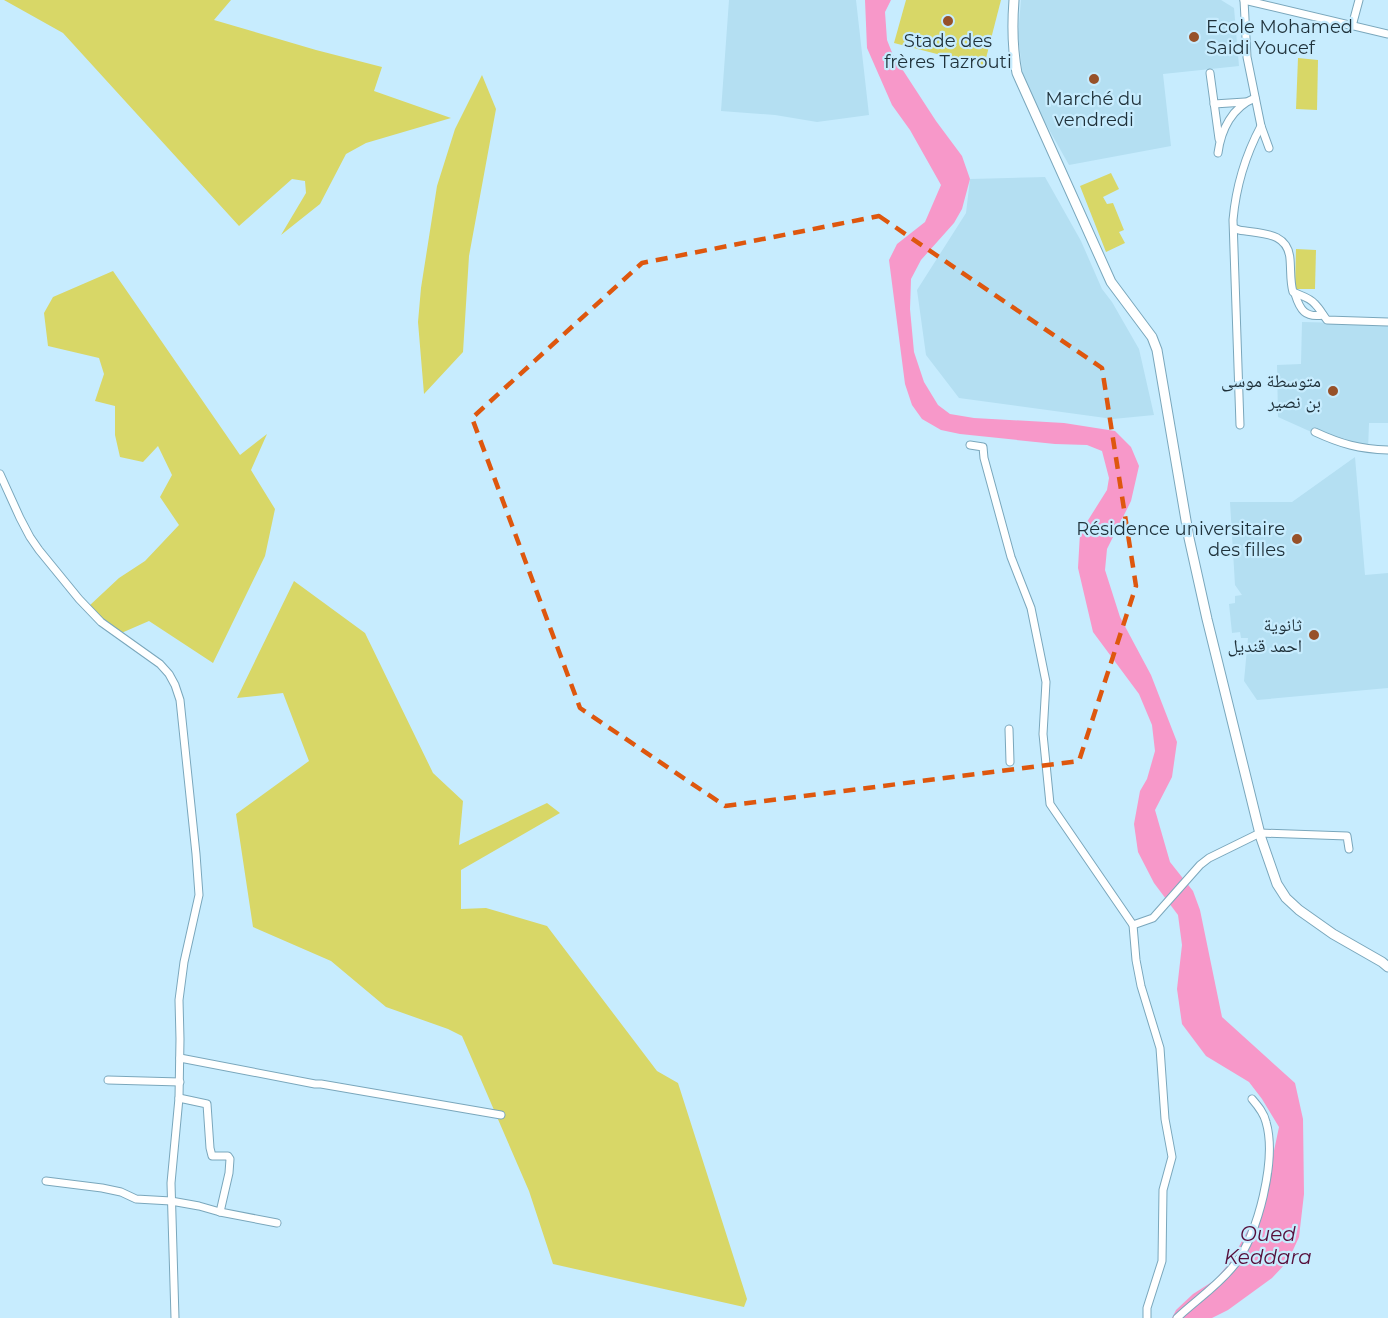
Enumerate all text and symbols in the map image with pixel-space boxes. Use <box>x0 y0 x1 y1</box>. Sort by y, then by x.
marker: Stade des frères Tazrouti <box>941 14 955 28</box>
place label: Ecole Mohamed Saidi Youcef <box>1206 16 1353 59</box>
place label: Stade des frères Tazrouti <box>884 30 1012 73</box>
marker: Ecole Mohamed Saidi Youcef <box>1187 30 1201 44</box>
marker: Marché du vendredi <box>1087 72 1101 86</box>
place label: Marché du vendredi <box>1046 88 1142 131</box>
place label: متوسطة موسى بن نصير <box>1221 370 1321 413</box>
marker: متوسطة موسى بن نصير <box>1326 384 1340 398</box>
place label: Résidence universitaire des filles <box>1076 518 1285 561</box>
marker: Résidence universitaire des filles <box>1290 532 1304 546</box>
place label: ثانوية احمد قنديل <box>1227 614 1302 657</box>
marker: ثانوية احمد قنديل <box>1307 628 1321 642</box>
water label: Oued Keddara <box>1224 1222 1312 1269</box>

